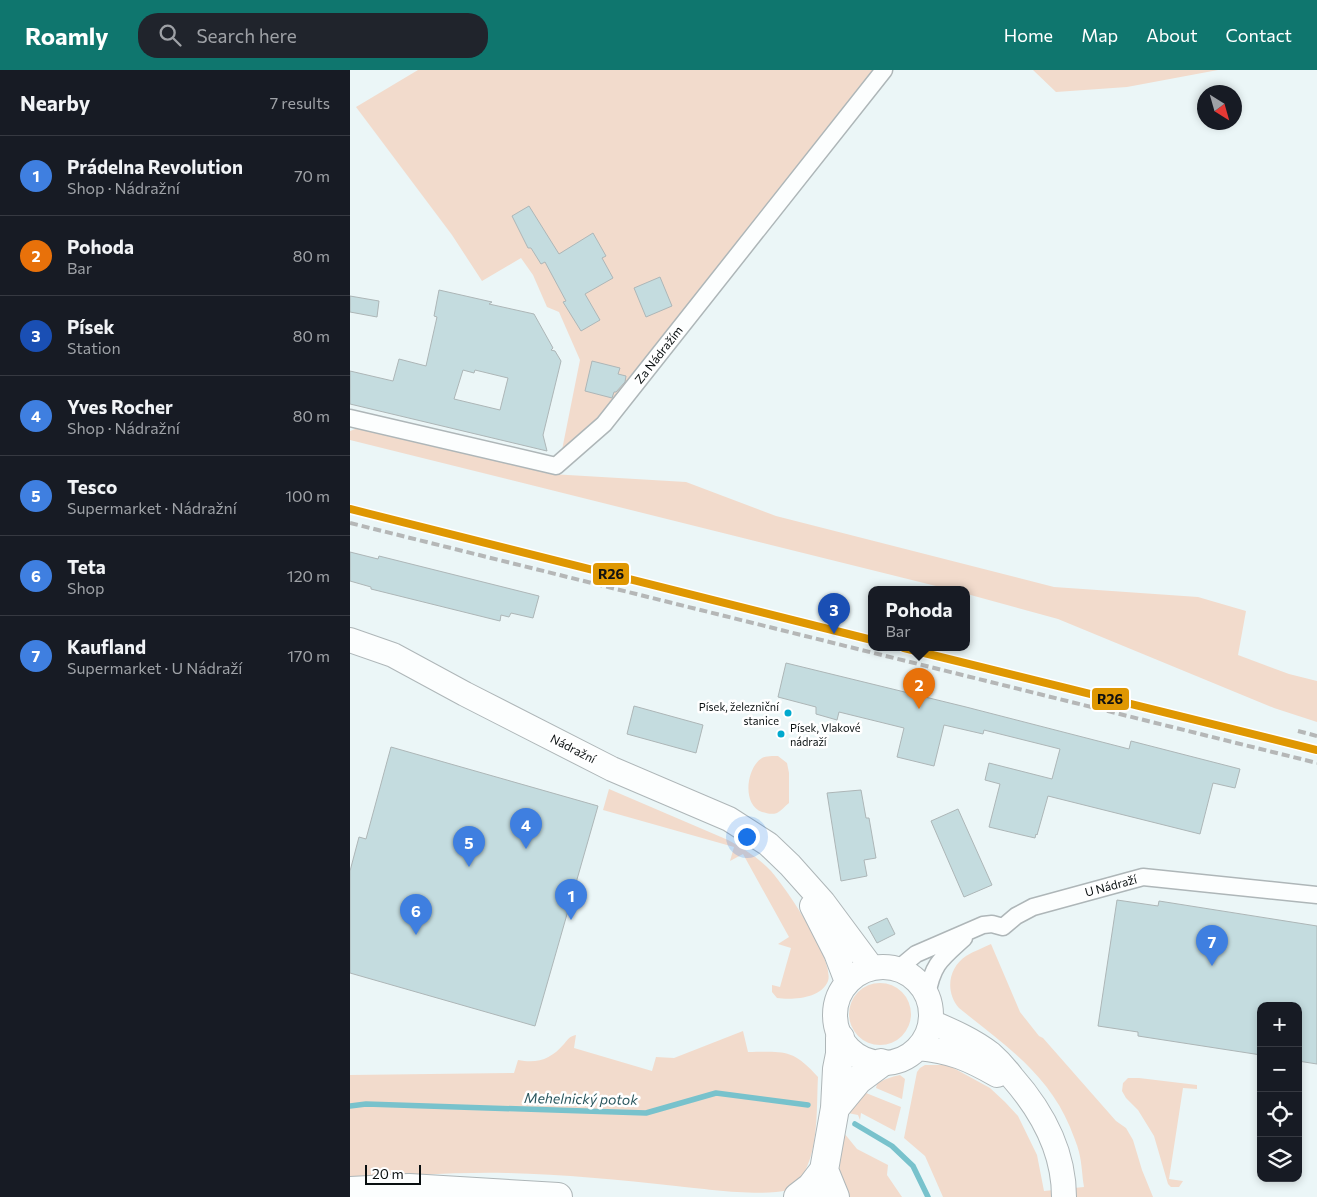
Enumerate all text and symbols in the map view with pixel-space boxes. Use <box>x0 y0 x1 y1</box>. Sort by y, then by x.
search box <box>138 13 488 58</box>
text: Roamly <box>25 21 108 50</box>
icon: search <box>156 21 184 49</box>
text: Search here <box>196 24 297 47</box>
text: Home <box>1004 24 1053 46</box>
text: Map <box>1081 24 1118 46</box>
text: About <box>1146 24 1198 46</box>
text: Contact <box>1226 24 1292 46</box>
north arrow <box>1197 85 1242 130</box>
text: Nearby <box>20 90 90 115</box>
text: 7 results <box>270 93 330 112</box>
text: Prádelna Revolution <box>67 155 243 178</box>
text: 1 <box>32 166 40 185</box>
text: 70 m <box>294 166 330 185</box>
text: Shop · Nádražní <box>67 178 180 197</box>
text: Pohoda <box>67 235 134 258</box>
text: 2 <box>31 246 41 265</box>
text: 80 m <box>293 246 330 265</box>
text: Bar <box>67 258 92 277</box>
text: Písek <box>67 315 114 338</box>
street label: Za Nádražím <box>631 323 685 386</box>
text: 3 <box>31 326 41 345</box>
text: 80 m <box>293 326 330 345</box>
text: Station <box>67 338 121 357</box>
text: Yves Rocher <box>67 395 173 418</box>
text: 4 <box>31 406 41 425</box>
text: 80 m <box>293 406 330 425</box>
text: Shop · Nádražní <box>67 418 180 437</box>
text: Tesco <box>67 475 117 498</box>
text: 5 <box>31 486 41 505</box>
text: 100 m <box>285 486 330 505</box>
text: Supermarket · Nádražní <box>67 498 237 517</box>
text: Teta <box>67 555 106 578</box>
line badge: R26 <box>592 562 630 586</box>
text: R26 <box>598 565 624 582</box>
text: 6 <box>31 566 41 585</box>
text: 120 m <box>287 566 330 585</box>
text: Shop <box>67 578 105 597</box>
popup <box>868 586 970 651</box>
pin: 3 <box>818 593 850 634</box>
text: Pohoda <box>886 598 952 621</box>
text: Bar <box>886 621 911 640</box>
text: Kaufland <box>67 635 146 658</box>
text: 7 <box>32 646 40 665</box>
text: 170 m <box>287 646 330 665</box>
text: Supermarket · U Nádraží <box>67 658 242 677</box>
pin: 2 <box>903 668 935 709</box>
line badge: R26 <box>1091 687 1130 711</box>
text: R26 <box>1097 690 1123 707</box>
place label: Písek, železniční stanice <box>699 700 780 727</box>
marker: Písek, železniční stanice <box>783 708 793 718</box>
place label: Písek, Vlakové nádraží <box>790 721 861 748</box>
marker: Písek, Vlakové nádraží <box>776 729 786 739</box>
street label: Nádražní <box>548 731 599 766</box>
pin: 4 <box>510 808 542 849</box>
your location <box>734 824 760 850</box>
pin: 5 <box>453 826 485 867</box>
street label: U Nádraží <box>1083 871 1139 899</box>
pin: 1 <box>555 879 587 920</box>
pin: 6 <box>400 894 432 935</box>
pin: 7 <box>1196 925 1228 966</box>
map controls <box>1257 1002 1302 1182</box>
button: + <box>1257 1002 1302 1047</box>
button: − <box>1257 1047 1302 1092</box>
water label: Mehelnický potok <box>524 1089 638 1108</box>
button: locate <box>1257 1092 1302 1137</box>
button: layers <box>1257 1137 1302 1182</box>
scale bar <box>365 1162 421 1185</box>
text: 20 m <box>372 1165 404 1182</box>

